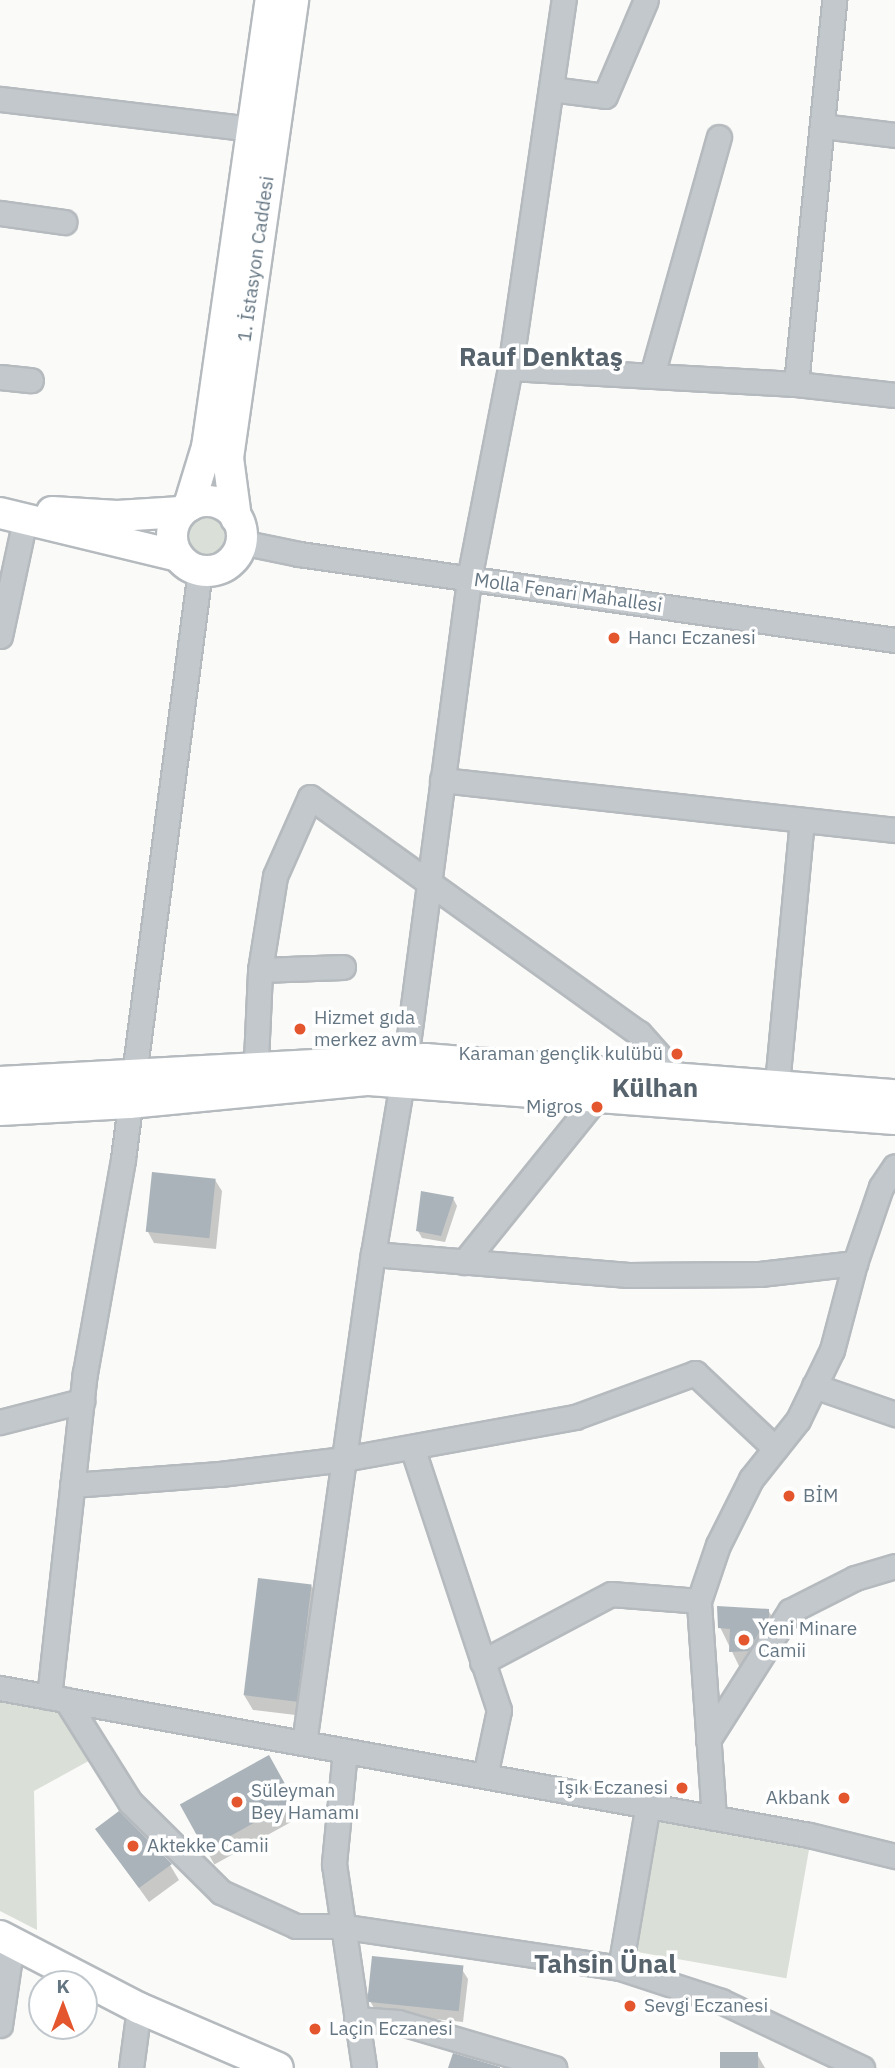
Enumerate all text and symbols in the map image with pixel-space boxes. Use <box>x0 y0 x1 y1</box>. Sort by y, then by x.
street label: 1. İstasyon Caddesi <box>233 175 279 343</box>
district label: Rauf Denktaş <box>459 341 623 373</box>
street label: Molla Fenari Mahallesi <box>472 569 664 617</box>
place label: Hancı Eczanesi <box>628 627 756 649</box>
marker: Hancı Eczanesi <box>606 630 622 646</box>
place label: Hizmet gıda merkez avm <box>314 1007 417 1051</box>
marker: Hizmet gıda merkez avm <box>292 1021 308 1037</box>
place label: Karaman gençlik kulübü <box>459 1043 663 1065</box>
marker: Karaman gençlik kulübü <box>669 1046 685 1062</box>
district label: Külhan <box>612 1072 698 1104</box>
place label: Migros <box>526 1096 583 1118</box>
marker: Migros <box>589 1099 605 1115</box>
place label: BİM <box>803 1485 838 1507</box>
marker: BİM <box>781 1488 797 1504</box>
place label: Yeni Minare Camii <box>758 1618 857 1662</box>
marker: Yeni Minare Camii <box>736 1632 752 1648</box>
place label: Işık Eczanesi <box>557 1777 668 1799</box>
place label: Süleyman Bey Hamamı <box>251 1780 359 1824</box>
marker: Işık Eczanesi <box>674 1780 690 1796</box>
place label: Akbank <box>766 1787 830 1809</box>
marker: Akbank <box>836 1790 852 1806</box>
marker: Süleyman Bey Hamamı <box>229 1794 245 1810</box>
place label: Aktekke Camii <box>147 1835 269 1857</box>
marker: Aktekke Camii <box>125 1838 141 1854</box>
district label: Tahsin Ünal <box>534 1948 676 1980</box>
north arrow <box>28 1970 98 2040</box>
text: K <box>56 1974 70 1998</box>
place label: Sevgi Eczanesi <box>644 1995 768 2017</box>
marker: Sevgi Eczanesi <box>622 1998 638 2014</box>
place label: Laçin Eczanesi <box>329 2018 453 2040</box>
marker: Laçin Eczanesi <box>307 2021 323 2037</box>

